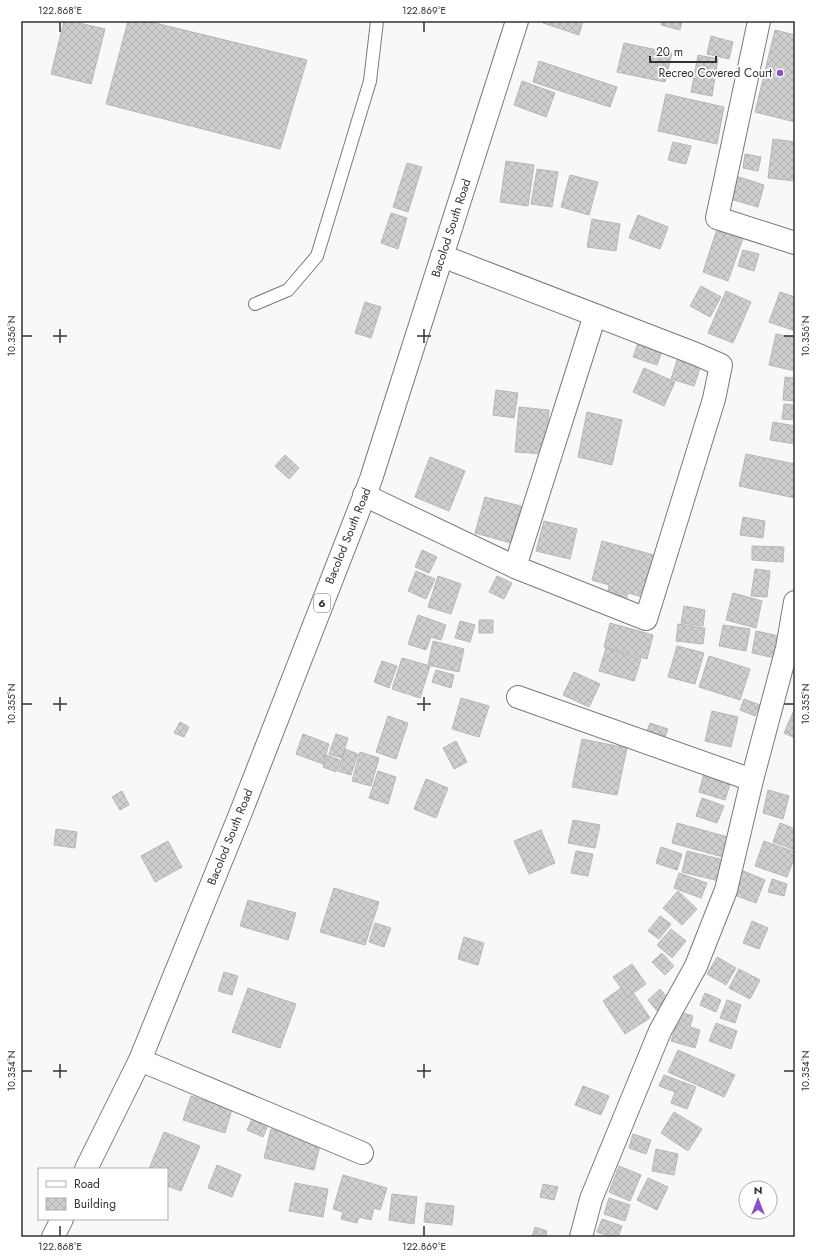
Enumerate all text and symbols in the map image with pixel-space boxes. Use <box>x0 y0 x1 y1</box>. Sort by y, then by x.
text: 122.868°E <box>38 3 82 18</box>
text: 122.869°E <box>402 3 446 18</box>
scale bar <box>650 38 716 64</box>
text: 20 m <box>656 43 683 61</box>
place label: Recreo Covered Court <box>659 64 772 82</box>
marker: Recreo Covered Court <box>775 68 785 78</box>
street label: Bacolod South Road <box>427 176 475 280</box>
text: 10.356°N <box>4 316 19 356</box>
text: 10.356°N <box>798 316 813 356</box>
street label: Bacolod South Road <box>320 485 376 587</box>
road number: 6 <box>314 594 330 612</box>
text: 10.355°N <box>4 684 19 724</box>
text: 10.355°N <box>798 684 813 724</box>
street label: Bacolod South Road <box>202 786 258 888</box>
text: 10.354°N <box>4 1051 19 1091</box>
text: 10.354°N <box>798 1051 813 1091</box>
legend <box>38 1168 168 1220</box>
text: Road <box>74 1175 100 1193</box>
north arrow <box>738 1180 778 1220</box>
text: N <box>754 1182 762 1198</box>
text: Building <box>74 1195 116 1213</box>
text: 122.868°E <box>38 1239 82 1254</box>
text: 122.869°E <box>402 1239 446 1254</box>

